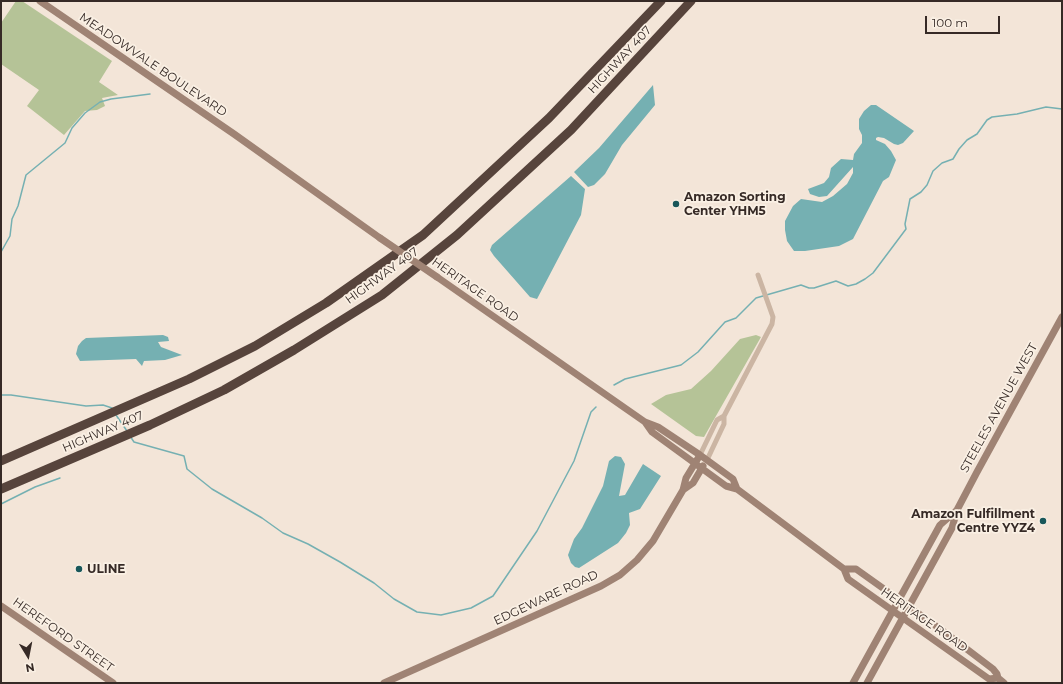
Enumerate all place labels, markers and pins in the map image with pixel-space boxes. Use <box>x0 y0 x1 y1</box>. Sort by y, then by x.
place label: Amazon Sorting Center YHM5 <box>684 190 786 218</box>
marker: Amazon Sorting Center YHM5 <box>671 199 681 209</box>
place label: Amazon Fulfillment Centre YYZ4 <box>911 507 1035 535</box>
marker: Amazon Fulfillment Centre YYZ4 <box>1038 516 1048 526</box>
place label: ULINE <box>87 562 125 576</box>
marker: ULINE <box>74 564 84 574</box>

